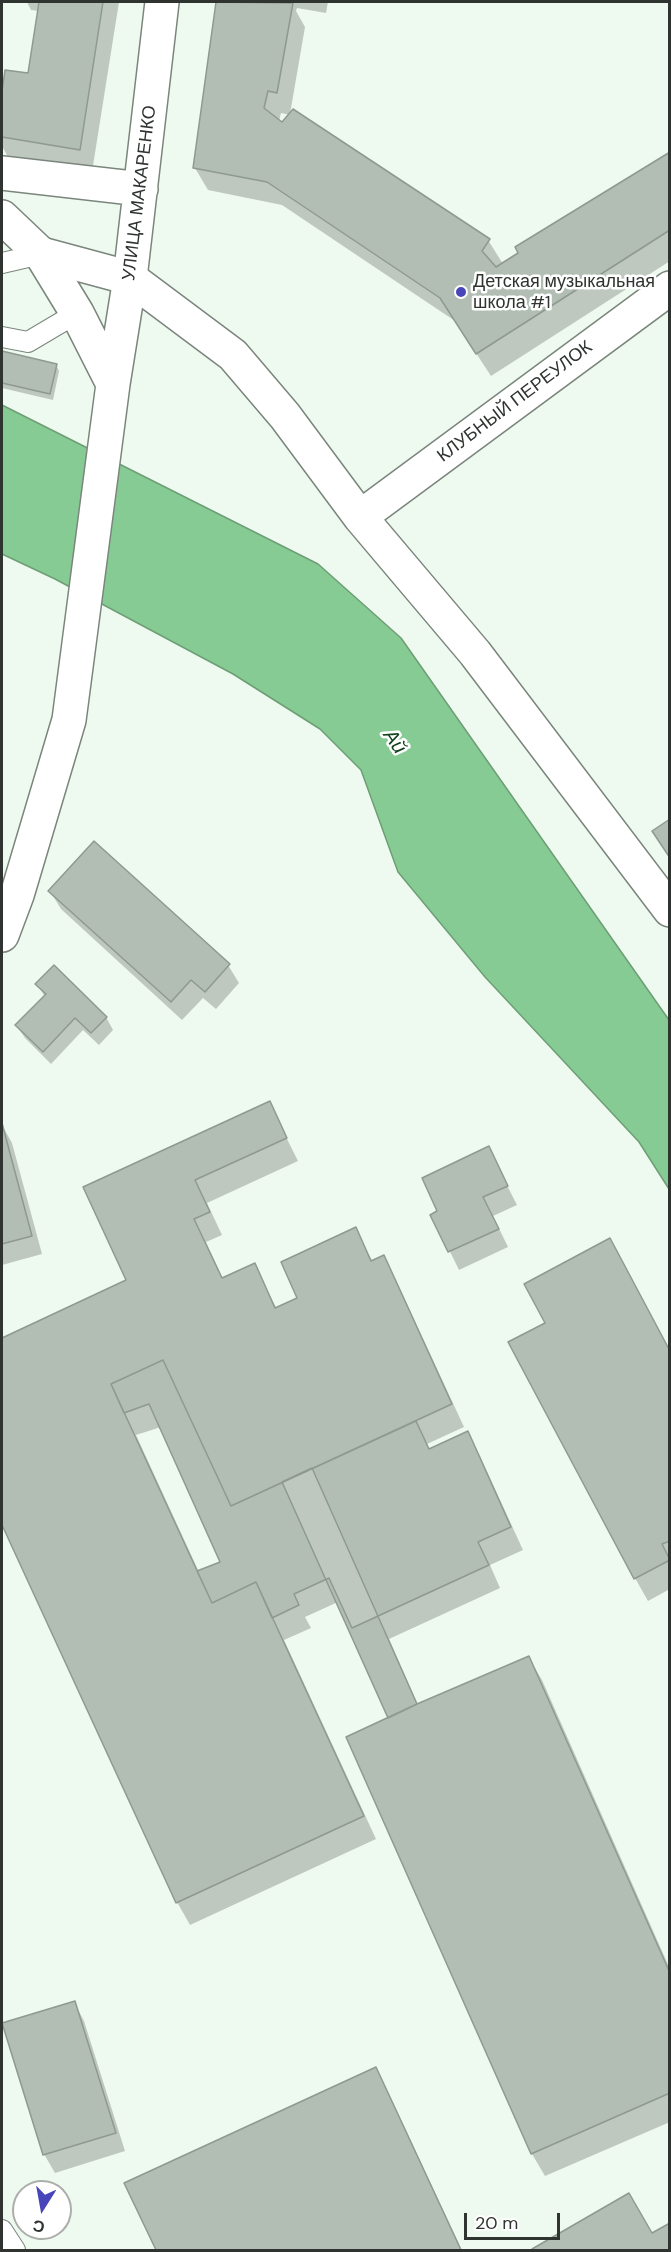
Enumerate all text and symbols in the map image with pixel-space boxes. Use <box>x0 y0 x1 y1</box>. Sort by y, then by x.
street label: УЛИЦА МАКАРЕНКО <box>119 104 161 282</box>
place label: Детская музыкальная школа #1 <box>473 271 655 314</box>
marker: Детская музыкальная школа #1 <box>454 285 468 299</box>
street label: КЛУБНЫЙ ПЕРЕУЛОК <box>433 337 597 467</box>
water label: Ай <box>377 725 411 759</box>
north arrow <box>12 2180 72 2240</box>
scale bar <box>467 2201 563 2239</box>
text: 20 m <box>475 2211 518 2235</box>
text: С <box>31 2215 47 2238</box>

